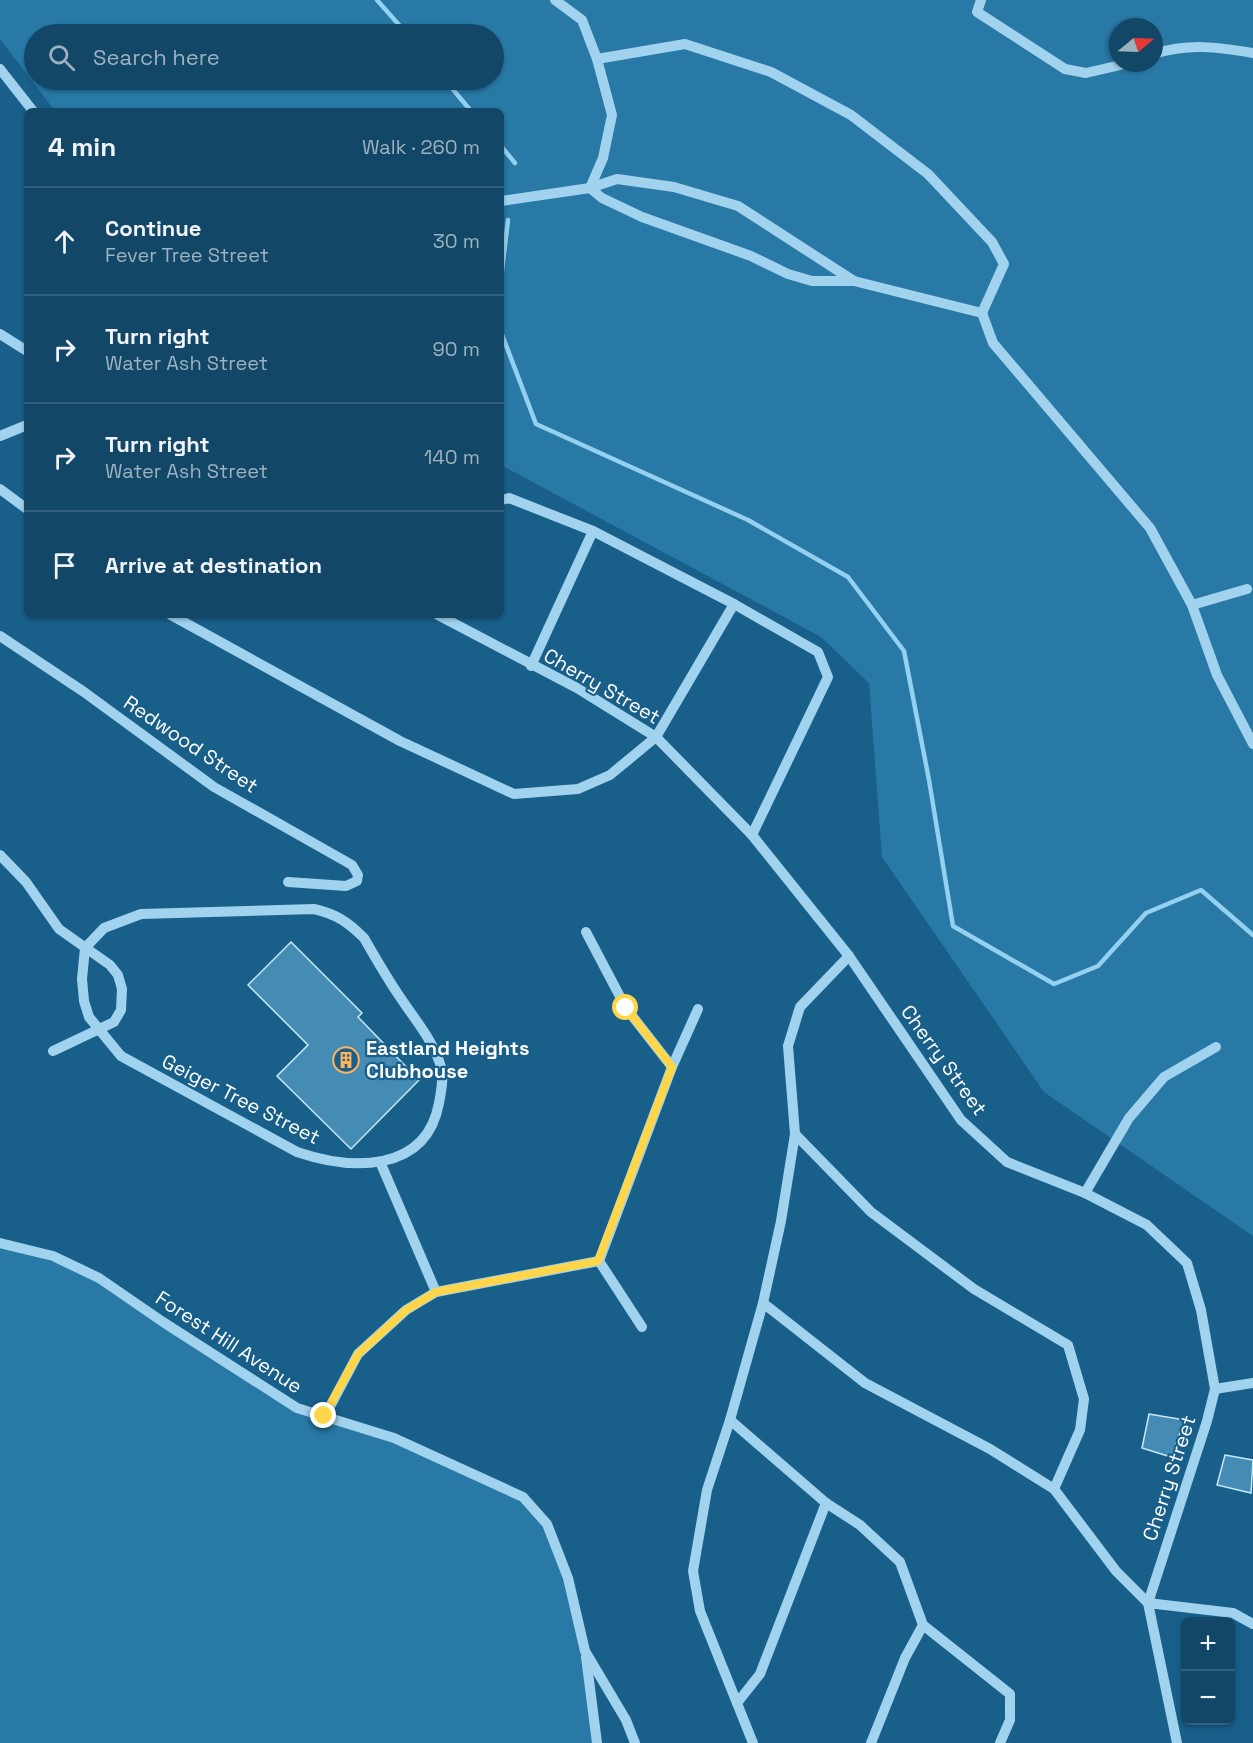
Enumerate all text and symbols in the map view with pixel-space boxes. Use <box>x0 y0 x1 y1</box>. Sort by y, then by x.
north arrow <box>1109 18 1163 72</box>
search box <box>24 24 504 90</box>
icon: search <box>45 41 78 74</box>
text: Search here <box>93 43 220 71</box>
text: 4 min <box>48 130 116 164</box>
text: Walk · 260 m <box>362 134 480 160</box>
text: Continue <box>105 214 201 242</box>
icon: ahead <box>48 225 81 258</box>
text: 30 m <box>433 228 480 254</box>
text: Fever Tree Street <box>105 242 269 268</box>
text: Turn right <box>105 322 210 350</box>
icon: right <box>48 333 81 366</box>
text: 90 m <box>433 336 480 362</box>
text: Water Ash Street <box>105 350 268 376</box>
text: Turn right <box>105 430 210 458</box>
icon: right <box>48 441 81 474</box>
text: 140 m <box>424 444 480 470</box>
text: Water Ash Street <box>105 458 268 484</box>
icon: arrive <box>48 549 81 582</box>
text: Arrive at destination <box>105 551 322 579</box>
street label: Cherry Street <box>539 642 665 730</box>
street label: Redwood Street <box>119 689 263 799</box>
route start <box>612 994 638 1020</box>
street label: Cherry Street <box>895 1000 993 1120</box>
place label: Eastland Heights Clubhouse <box>366 1035 529 1084</box>
building icon: Eastland Heights Clubhouse <box>331 1045 361 1075</box>
street label: Geiger Tree Street <box>158 1048 324 1150</box>
street label: Forest Hill Avenue <box>151 1285 307 1399</box>
route end <box>310 1402 336 1428</box>
street label: Cherry Street <box>1136 1412 1202 1544</box>
map controls <box>1181 1617 1235 1725</box>
button: + <box>1181 1617 1235 1671</box>
button: − <box>1181 1671 1235 1725</box>

